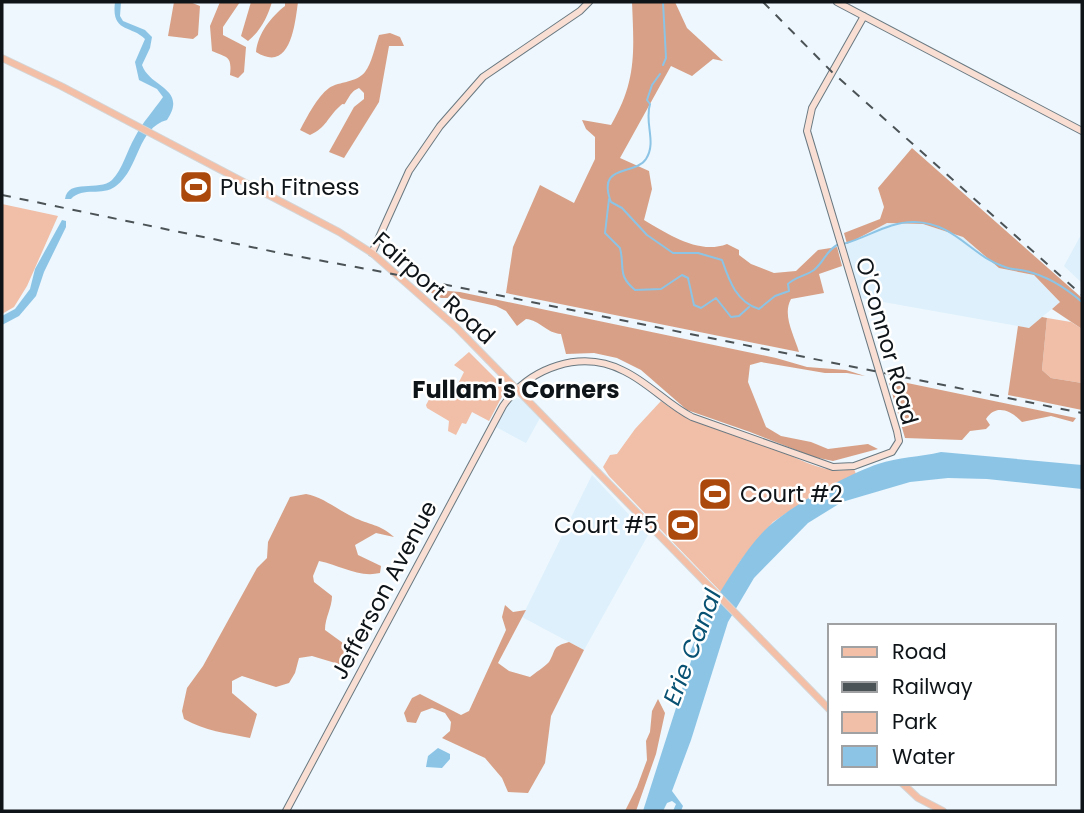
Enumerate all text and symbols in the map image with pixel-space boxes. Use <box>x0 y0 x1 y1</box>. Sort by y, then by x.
sports icon: Push Fitness <box>177 168 215 206</box>
place label: Push Fitness <box>220 171 360 203</box>
street label: Fairport Road <box>366 224 502 352</box>
street label: O'Connor Road <box>848 253 926 429</box>
district label: Fullam's Corners <box>412 373 620 406</box>
sports icon: Court #2 <box>696 475 734 513</box>
place label: Court #2 <box>740 478 843 510</box>
street label: Jefferson Avenue <box>323 495 445 685</box>
sports icon: Court #5 <box>664 506 702 544</box>
place label: Court #5 <box>554 509 658 541</box>
water label: Erie Canal <box>655 584 729 710</box>
legend <box>828 624 1056 785</box>
text: Road <box>892 637 947 666</box>
text: Railway <box>892 672 973 701</box>
text: Park <box>892 707 937 736</box>
text: Water <box>892 742 955 771</box>

